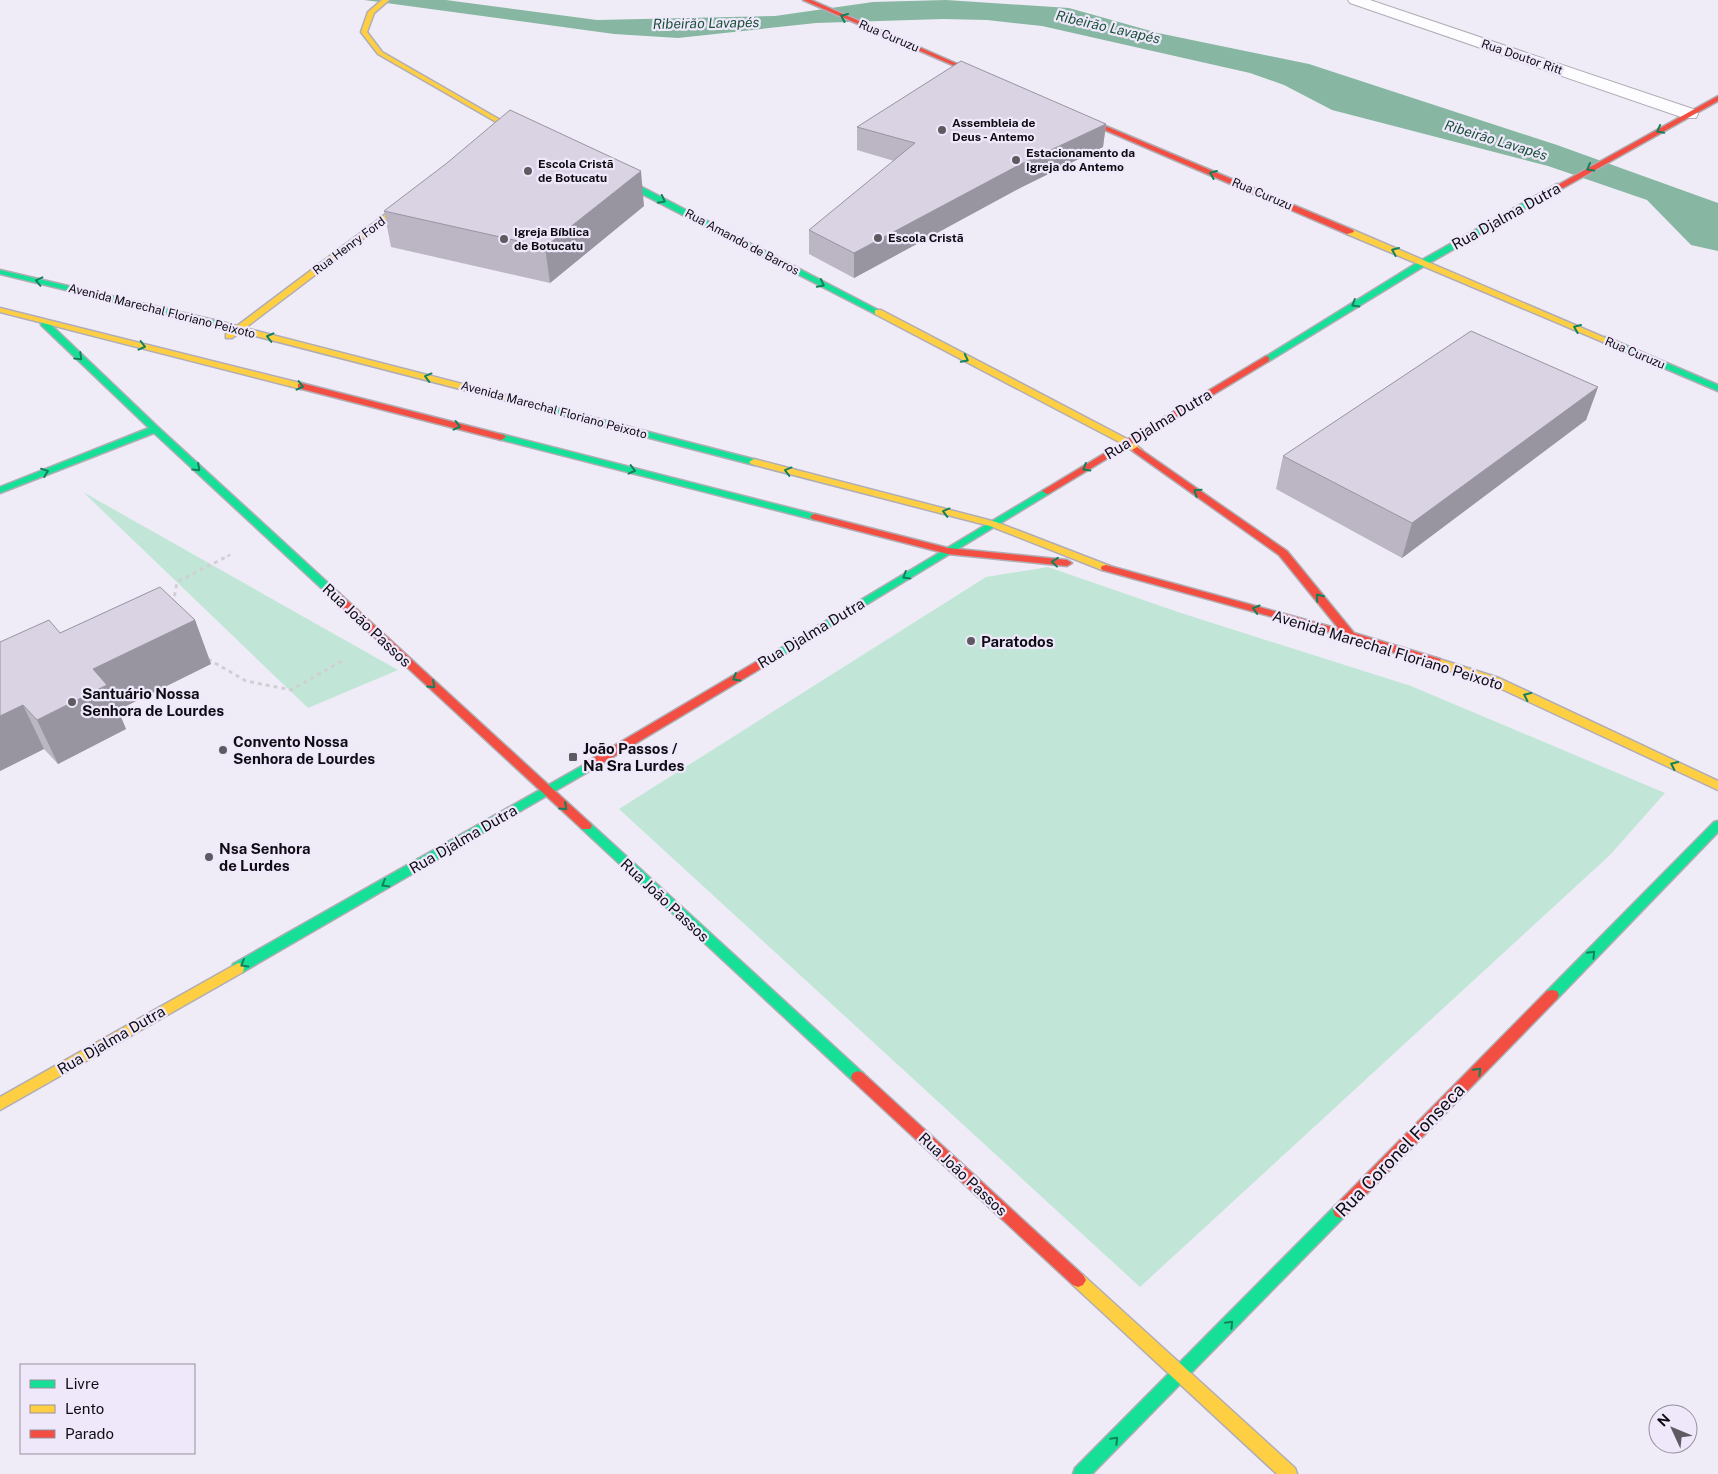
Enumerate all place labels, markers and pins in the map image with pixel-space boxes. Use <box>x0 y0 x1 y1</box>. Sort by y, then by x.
place label: Assembleia de Deus - Antemo <box>952 116 1036 144</box>
marker: Assembleia de Deus - Antemo <box>936 124 948 136</box>
place label: Estacionamento da Igreja do Antemo <box>1026 146 1135 174</box>
marker: Estacionamento da Igreja do Antemo <box>1010 154 1022 166</box>
place label: Escola Cristã de Botucatu <box>538 157 614 185</box>
marker: Escola Cristã de Botucatu <box>522 165 534 177</box>
place label: Igreja Bíblica de Botucatu <box>514 225 589 253</box>
place label: Escola Cristã <box>888 231 964 245</box>
marker: Escola Cristã <box>872 232 884 244</box>
marker: Igreja Bíblica de Botucatu <box>498 233 510 245</box>
place label: Paratodos <box>981 633 1054 650</box>
marker: Paratodos <box>965 635 977 647</box>
place label: Santuário Nossa Senhora de Lourdes <box>82 685 224 719</box>
marker: Santuário Nossa Senhora de Lourdes <box>66 696 78 708</box>
place label: Convento Nossa Senhora de Lourdes <box>233 733 375 767</box>
place label: João Passos / Na Sra Lurdes <box>583 740 685 774</box>
marker: Convento Nossa Senhora de Lourdes <box>217 744 229 756</box>
marker: João Passos / Na Sra Lurdes <box>567 751 579 763</box>
place label: Nsa Senhora de Lurdes <box>219 840 310 874</box>
marker: Nsa Senhora de Lurdes <box>203 851 215 863</box>

